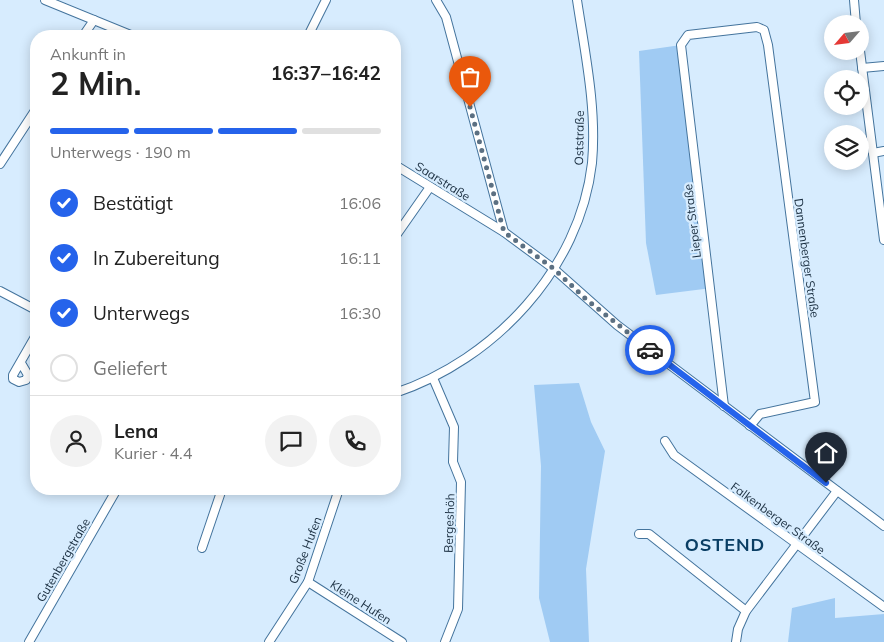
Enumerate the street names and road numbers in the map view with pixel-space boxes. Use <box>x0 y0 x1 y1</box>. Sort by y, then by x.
street label: Oststraße <box>571 110 587 166</box>
street label: Saarstraße <box>413 158 473 204</box>
street label: Lieper Straße <box>680 183 704 259</box>
street label: Dannenberger Straße <box>791 197 823 319</box>
street label: Falkenberger Straße <box>728 479 828 557</box>
street label: Bergeshöh <box>440 493 458 553</box>
street label: Große Hufen <box>285 514 325 586</box>
street label: Gutenbergstraße <box>33 515 93 605</box>
street label: Kleine Hufen <box>328 577 394 627</box>

